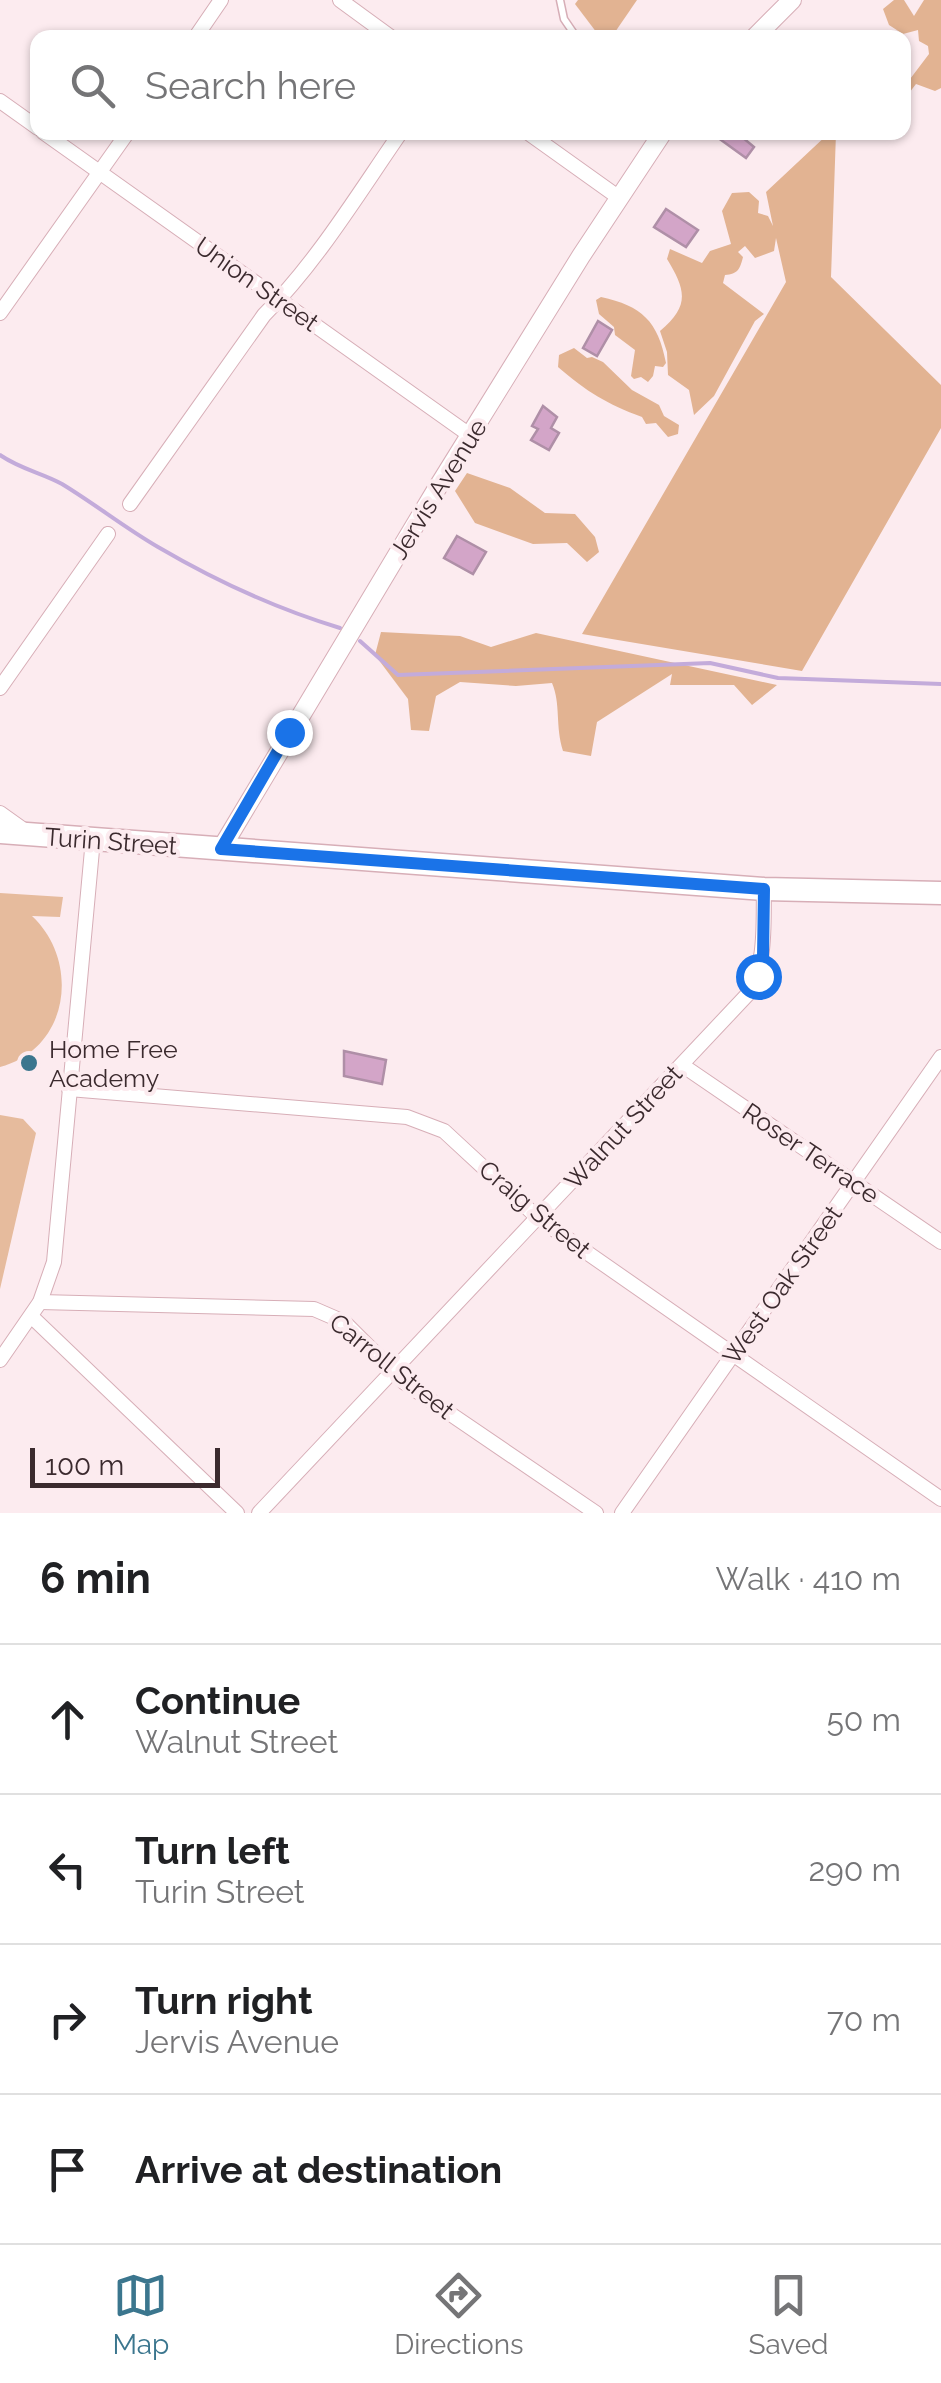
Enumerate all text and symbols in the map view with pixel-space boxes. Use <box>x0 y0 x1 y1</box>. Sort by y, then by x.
search box <box>30 30 911 140</box>
icon: search <box>65 58 120 113</box>
text: Search here <box>145 63 356 108</box>
street label: Union Street <box>189 230 325 338</box>
street label: Jervis Avenue <box>383 413 493 565</box>
route end <box>267 710 313 756</box>
street label: Turin Street <box>44 821 179 861</box>
route start <box>736 954 782 1000</box>
place label: Home Free Academy <box>49 1034 178 1093</box>
marker: Home Free Academy <box>18 1052 40 1074</box>
street label: Walnut Street <box>558 1058 689 1195</box>
street label: Roser Terrace <box>737 1096 885 1210</box>
street label: Craig Street <box>473 1154 597 1265</box>
street label: West Oak Street <box>716 1199 848 1370</box>
street label: Carroll Street <box>324 1307 461 1426</box>
scale bar <box>30 1443 220 1488</box>
text: 100 m <box>45 1449 124 1482</box>
text: 6 min <box>40 1554 151 1603</box>
text: Walk · 410 m <box>715 1560 901 1597</box>
text: Continue <box>135 1678 300 1723</box>
icon: ahead <box>40 1692 95 1747</box>
text: 50 m <box>826 1701 901 1738</box>
text: Walnut Street <box>135 1723 338 1760</box>
text: Turn left <box>135 1828 290 1873</box>
icon: left <box>40 1842 95 1897</box>
text: 290 m <box>808 1851 901 1888</box>
text: Turin Street <box>135 1873 305 1910</box>
text: Turn right <box>135 1978 312 2023</box>
icon: right <box>40 1992 95 2047</box>
text: 70 m <box>827 2001 901 2038</box>
text: Jervis Avenue <box>135 2023 339 2060</box>
icon: arrive <box>40 2142 95 2197</box>
text: Arrive at destination <box>135 2147 502 2192</box>
tab: Map <box>112 2268 169 2361</box>
tab: Directions <box>394 2268 524 2361</box>
tab: Saved <box>748 2268 829 2361</box>

